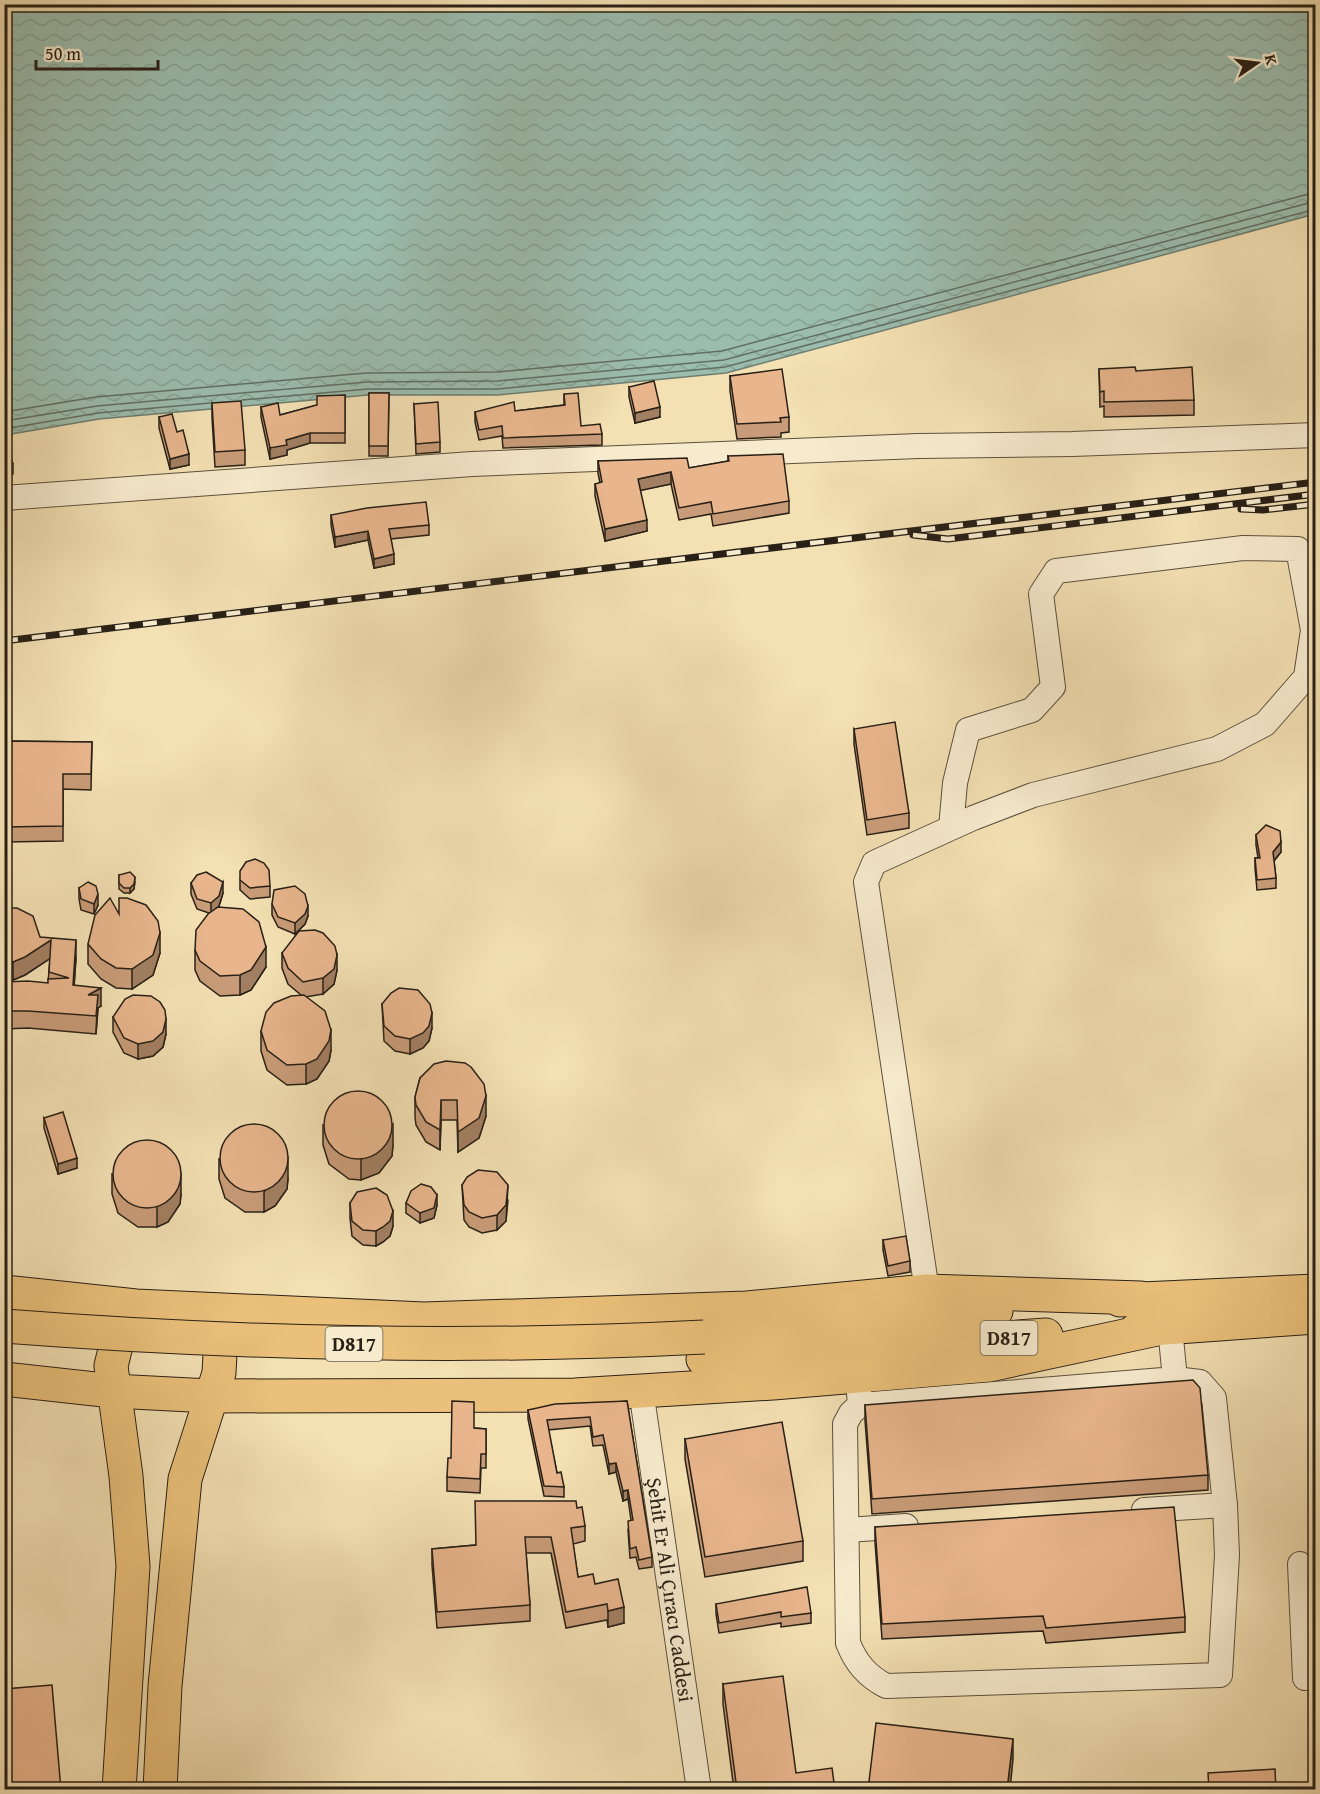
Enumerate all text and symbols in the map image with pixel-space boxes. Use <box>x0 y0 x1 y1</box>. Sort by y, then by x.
scale bar <box>36 33 158 71</box>
north arrow <box>1227 33 1287 93</box>
text: 50 m <box>45 40 81 67</box>
text: K <box>1259 52 1285 68</box>
road number: D817 <box>980 1321 1038 1355</box>
road number: D817 <box>326 1327 382 1361</box>
street label: Şehit Er Ali Çıracı Caddesi <box>639 1476 702 1704</box>

